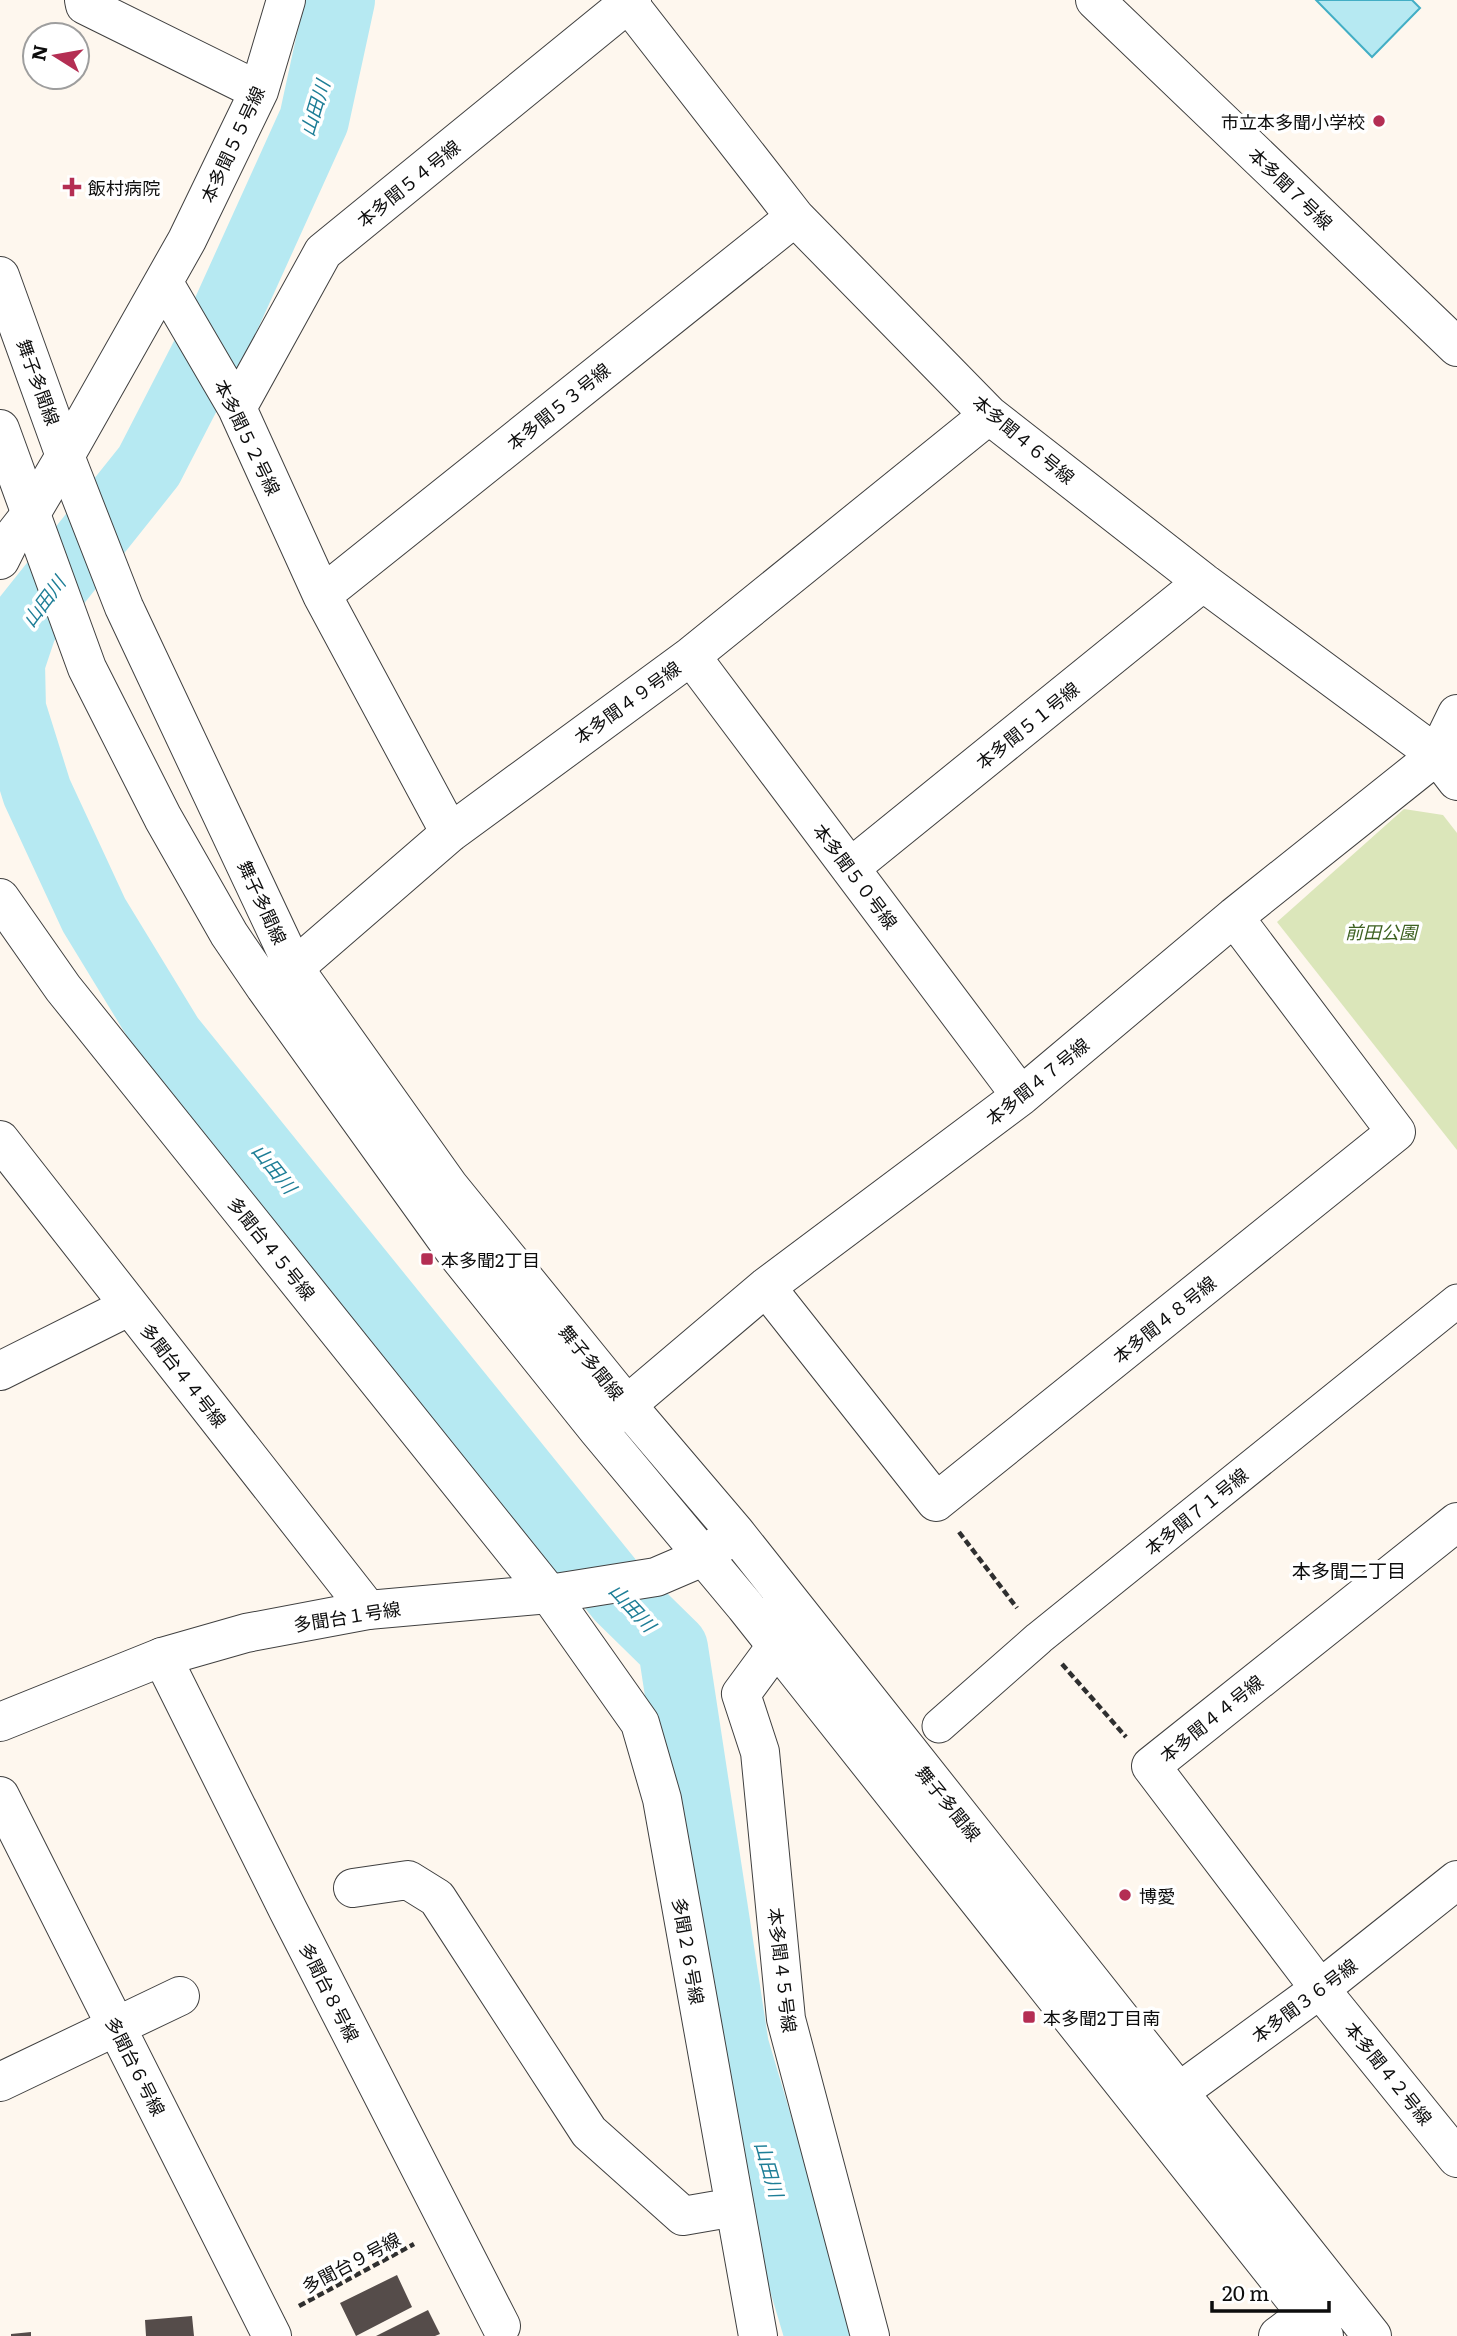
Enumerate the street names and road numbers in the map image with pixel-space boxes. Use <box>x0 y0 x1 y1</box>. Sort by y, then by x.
street label: 本多聞５５号線 <box>193 81 271 207</box>
street label: 本多聞５４号線 <box>351 133 465 233</box>
street label: 本多聞７号線 <box>1243 141 1339 235</box>
street label: 舞子多聞線 <box>11 335 67 429</box>
street label: 本多聞５３号線 <box>501 356 615 456</box>
street label: 本多聞５２号線 <box>208 374 288 500</box>
street label: 本多聞４６号線 <box>967 388 1081 490</box>
street label: 本多聞４９号線 <box>568 654 686 750</box>
street label: 本多聞５１号線 <box>970 675 1084 775</box>
street label: 本多聞５０号線 <box>807 818 905 934</box>
street label: 舞子多聞線 <box>232 856 294 948</box>
street label: 本多聞４７号線 <box>980 1031 1094 1131</box>
street label: 多聞台４５号線 <box>222 1191 322 1305</box>
street label: 本多聞４８号線 <box>1107 1269 1221 1369</box>
street label: 多聞台４４号線 <box>135 1317 233 1433</box>
street label: 舞子多聞線 <box>553 1319 631 1405</box>
street label: 本多聞７１号線 <box>1139 1461 1253 1561</box>
street label: 多聞台１号線 <box>292 1594 402 1638</box>
street label: 本多聞４４号線 <box>1154 1668 1268 1768</box>
street label: 舞子多聞線 <box>910 1760 988 1846</box>
street label: 多聞２６号線 <box>666 1895 712 2007</box>
street label: 本多聞４５号線 <box>762 1906 804 2034</box>
street label: 多聞台８号線 <box>293 1938 367 2046</box>
street label: 本多聞３６号線 <box>1246 1951 1362 2049</box>
street label: 多聞台６号線 <box>99 2012 173 2120</box>
street label: 本多聞４２号線 <box>1339 2016 1439 2130</box>
street label: 多聞台９号線 <box>297 2225 405 2299</box>

